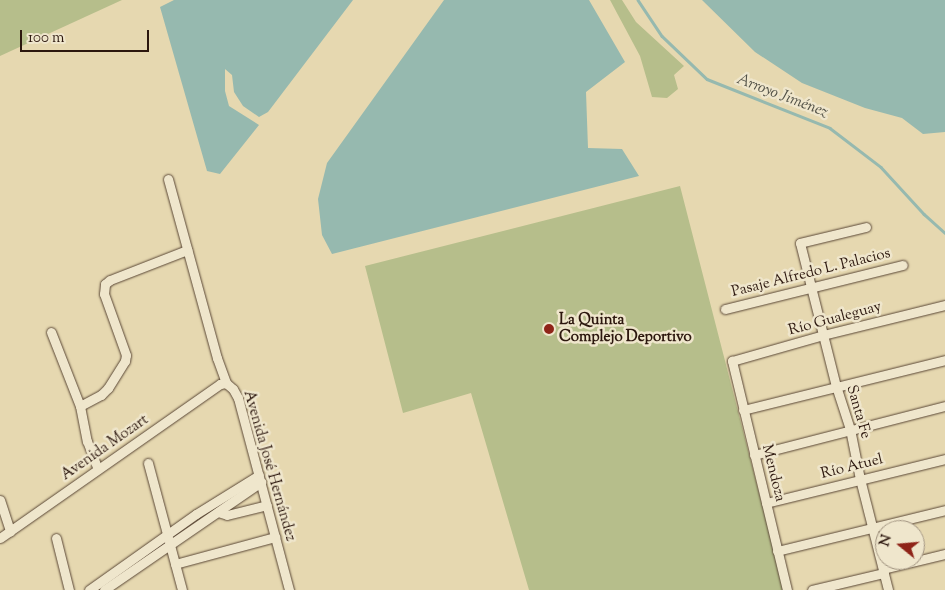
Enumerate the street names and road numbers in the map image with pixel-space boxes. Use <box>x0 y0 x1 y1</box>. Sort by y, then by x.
street label: Pasaje Alfredo L. Palacios <box>730 245 892 301</box>
street label: Río Gualeguay <box>787 298 883 340</box>
street label: Santa Fe <box>842 383 874 441</box>
street label: Avenida José Hernández <box>239 389 299 543</box>
street label: Avenida Mozart <box>58 411 152 485</box>
street label: Mendoza <box>757 442 789 504</box>
street label: Río Atuel <box>819 451 885 483</box>

